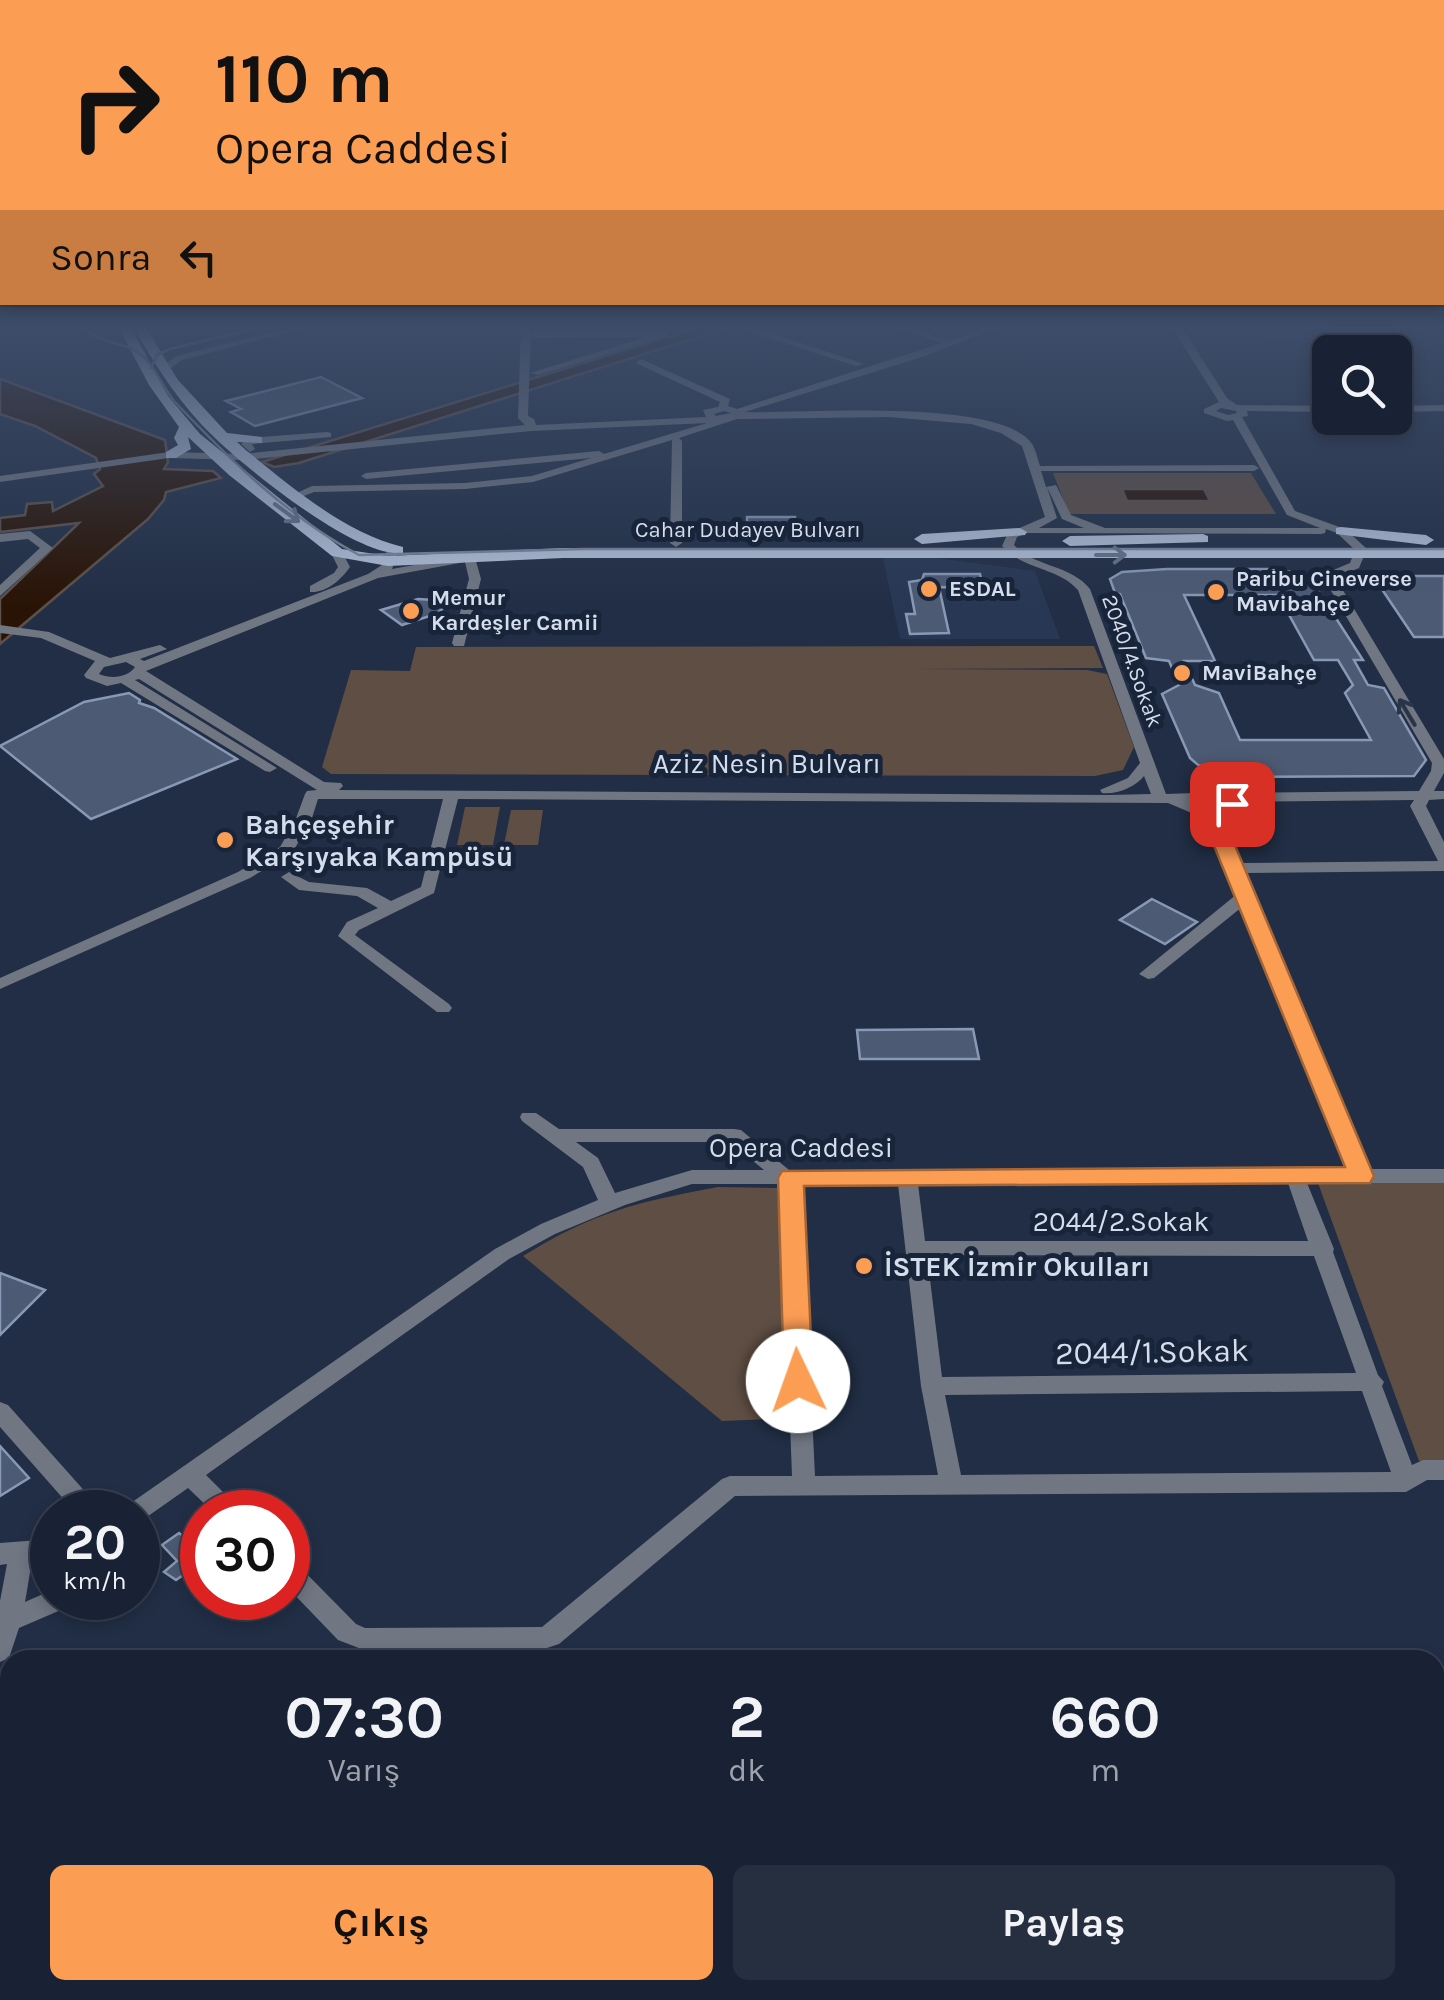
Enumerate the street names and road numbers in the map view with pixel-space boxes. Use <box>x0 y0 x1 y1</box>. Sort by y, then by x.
street label: Cahar Dudayev Bulvarı <box>635 517 861 543</box>
street label: 2040/4.Sokak <box>1096 591 1168 731</box>
street label: Aziz Nesin Bulvarı <box>653 747 881 780</box>
street label: Opera Caddesi <box>709 1131 893 1164</box>
street label: 2044/2.Sokak <box>1033 1205 1209 1238</box>
street label: 2044/1.Sokak <box>1055 1332 1249 1372</box>

